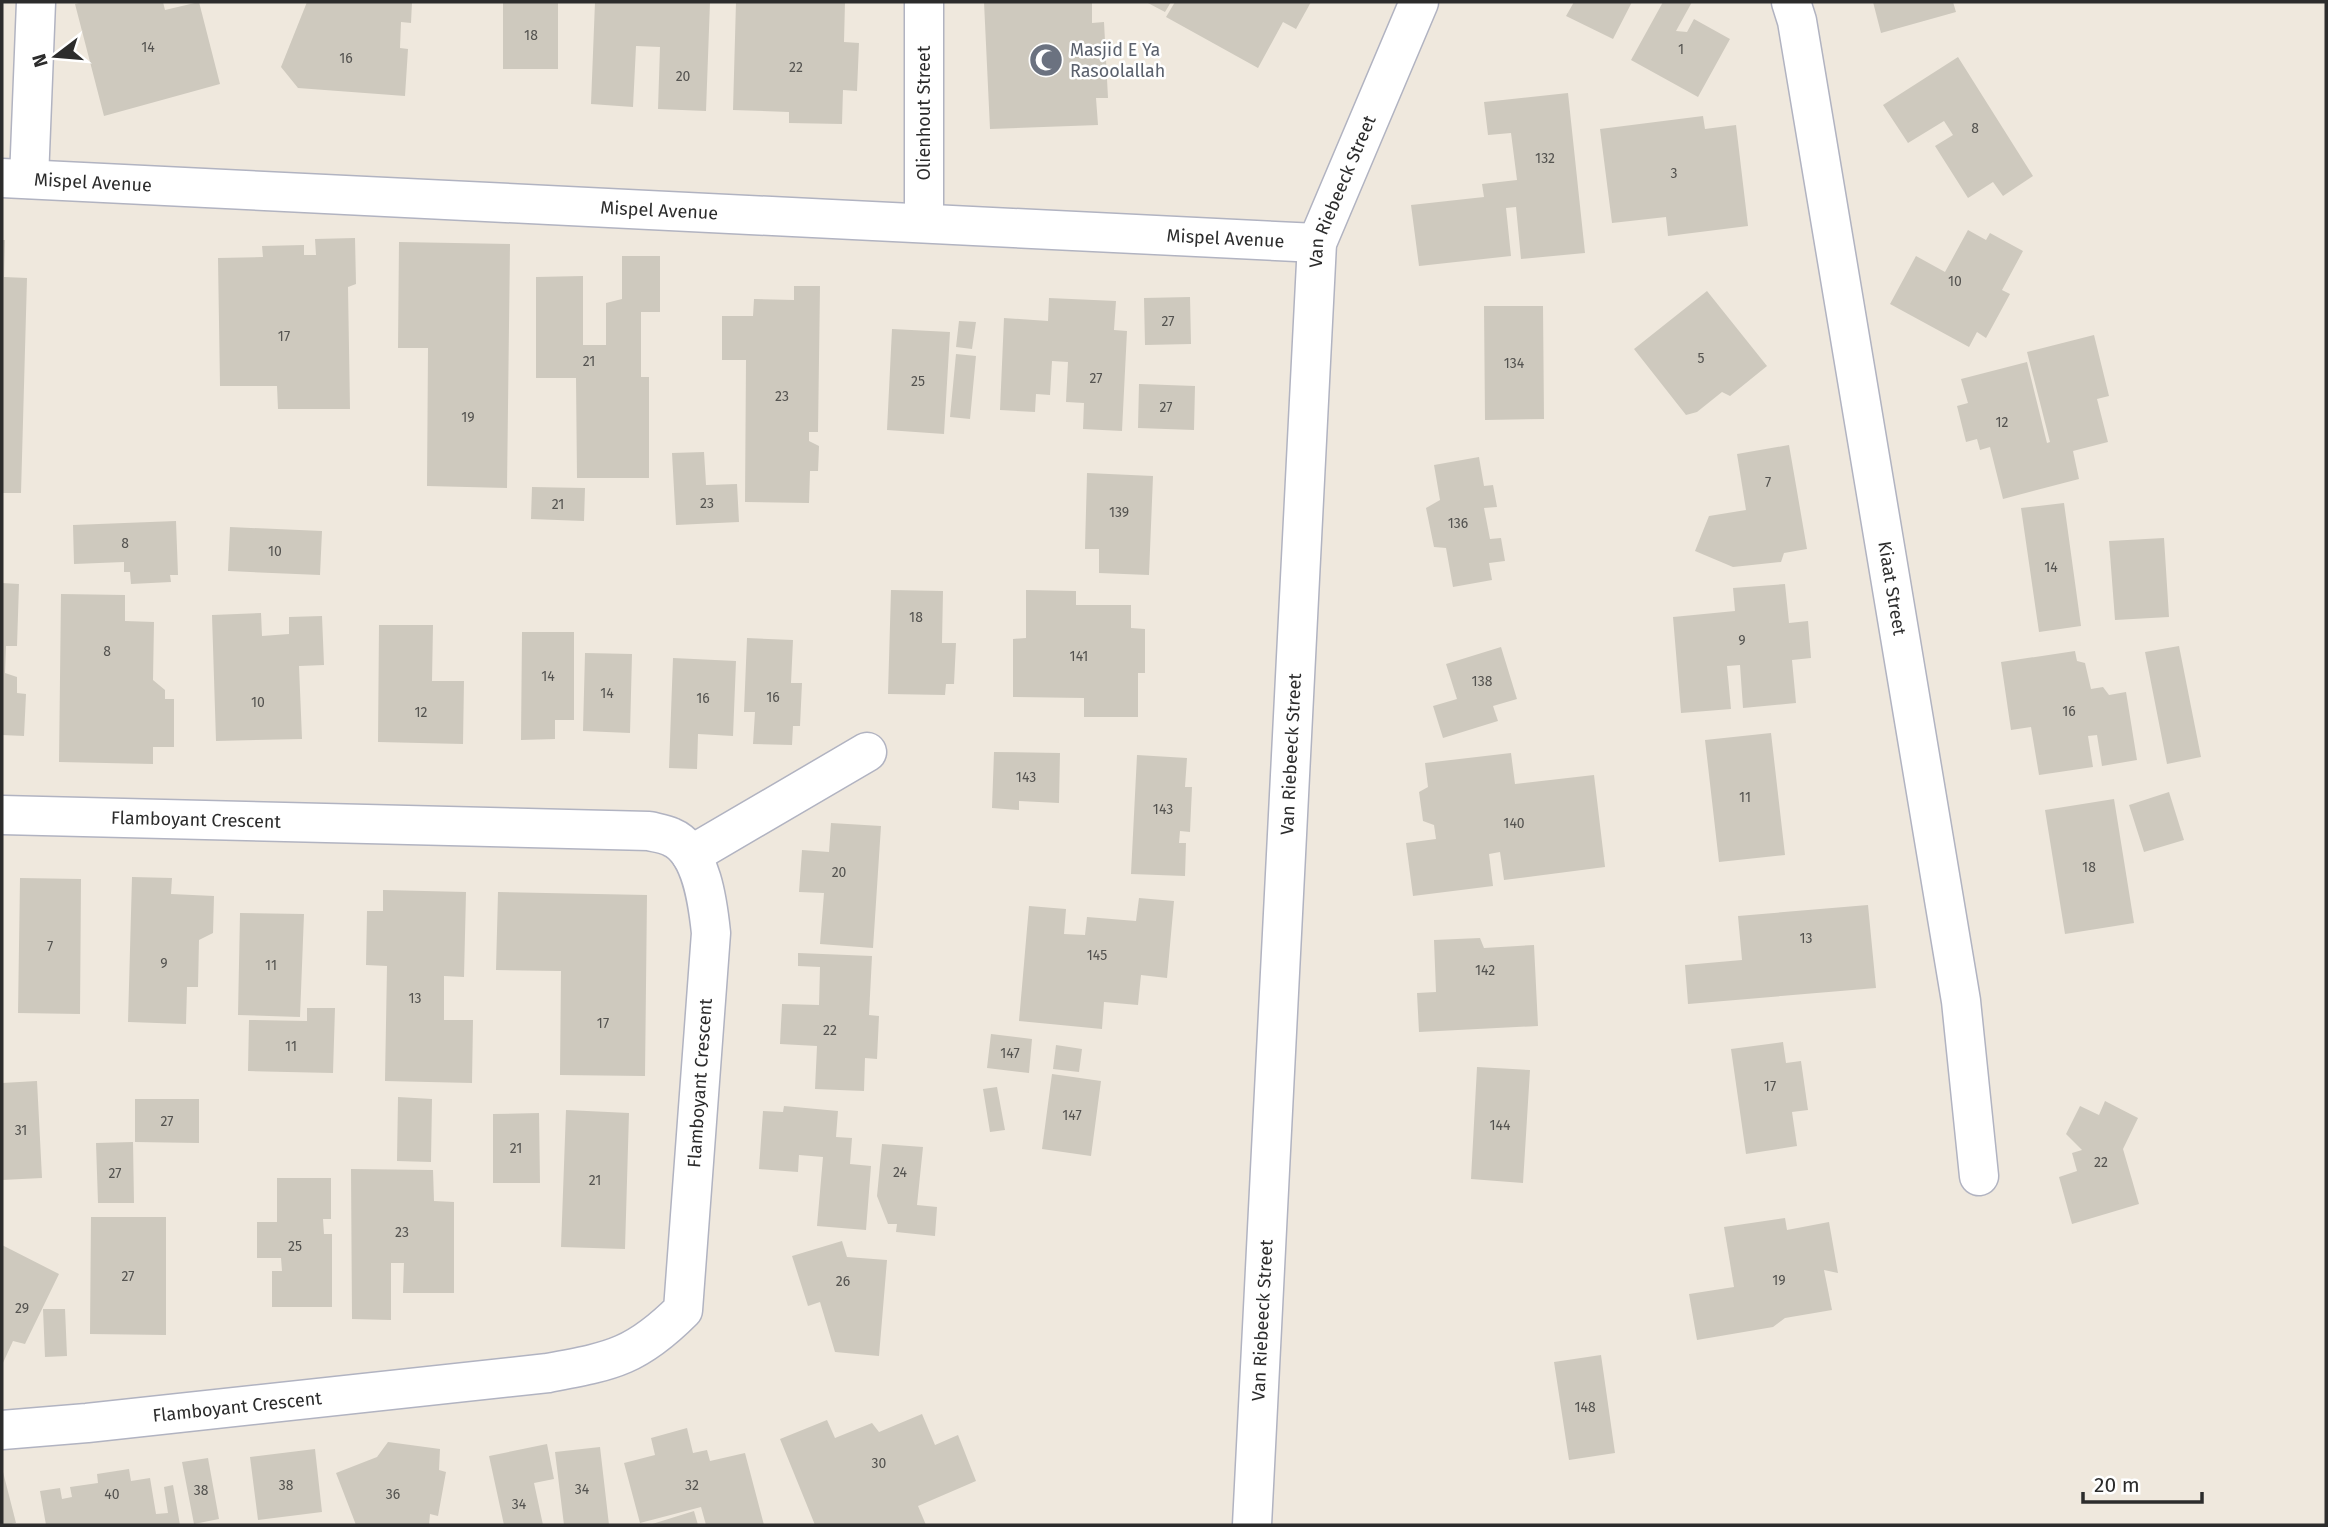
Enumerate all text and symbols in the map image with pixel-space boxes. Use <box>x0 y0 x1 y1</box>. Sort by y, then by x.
north arrow <box>21 21 91 91</box>
house number: 18 <box>524 27 538 44</box>
house number: 14 <box>141 39 155 56</box>
place label: Masjid E Ya Rasoolallah <box>1070 39 1165 82</box>
mosque icon: Masjid E Ya Rasoolallah <box>1027 41 1065 79</box>
house number: 1 <box>1678 41 1684 58</box>
street label: Olienhout Street <box>913 45 935 180</box>
house number: 16 <box>339 50 353 67</box>
text: N <box>27 51 53 70</box>
house number: 22 <box>789 59 803 76</box>
house number: 20 <box>676 68 691 85</box>
street label: Van Riebeeck Street <box>1305 112 1381 268</box>
house number: 8 <box>1971 120 1979 137</box>
house number: 132 <box>1535 150 1555 167</box>
house number: 3 <box>1671 165 1678 182</box>
street label: Mispel Avenue <box>33 169 152 196</box>
street label: Mispel Avenue <box>600 197 719 224</box>
street label: Mispel Avenue <box>1166 225 1285 252</box>
house number: 10 <box>1948 273 1962 290</box>
house number: 27 <box>1161 313 1175 330</box>
house number: 17 <box>278 328 290 345</box>
house number: 5 <box>1697 350 1705 367</box>
house number: 21 <box>583 353 595 370</box>
house number: 134 <box>1504 355 1525 372</box>
house number: 27 <box>1089 370 1103 387</box>
house number: 25 <box>911 373 925 390</box>
house number: 23 <box>775 388 789 405</box>
house number: 27 <box>1159 399 1173 416</box>
house number: 19 <box>461 409 475 426</box>
house number: 12 <box>1996 414 2009 431</box>
house number: 7 <box>1765 474 1771 491</box>
house number: 23 <box>700 495 714 512</box>
house number: 21 <box>552 496 564 513</box>
house number: 139 <box>1109 504 1129 521</box>
house number: 136 <box>1448 515 1468 532</box>
house number: 8 <box>121 535 129 552</box>
street label: Kiaat Street <box>1873 539 1911 638</box>
house number: 10 <box>268 543 282 560</box>
house number: 14 <box>2044 559 2058 576</box>
house number: 18 <box>909 609 923 626</box>
house number: 9 <box>1738 632 1746 649</box>
house number: 8 <box>103 643 111 660</box>
house number: 141 <box>1070 648 1088 665</box>
house number: 14 <box>541 668 555 685</box>
street label: Van Riebeeck Street <box>1276 672 1306 835</box>
house number: 138 <box>1472 673 1493 690</box>
house number: 14 <box>600 685 614 702</box>
house number: 16 <box>766 689 780 706</box>
house number: 16 <box>696 690 710 707</box>
house number: 10 <box>251 694 265 711</box>
house number: 16 <box>2062 703 2076 720</box>
house number: 12 <box>415 704 428 721</box>
house number: 143 <box>1016 769 1036 786</box>
house number: 11 <box>1739 789 1751 806</box>
house number: 143 <box>1153 801 1173 818</box>
street label: Flamboyant Crescent <box>111 807 282 833</box>
house number: 140 <box>1503 815 1525 832</box>
house number: 18 <box>2082 859 2096 876</box>
house number: 20 <box>832 864 847 881</box>
house number: 13 <box>1799 930 1813 947</box>
house number: 7 <box>47 938 53 955</box>
house number: 145 <box>1087 947 1107 964</box>
house number: 9 <box>160 955 168 972</box>
house number: 11 <box>265 957 277 974</box>
house number: 142 <box>1475 962 1495 979</box>
house number: 13 <box>408 990 422 1007</box>
street label: Flamboyant Crescent <box>683 997 717 1169</box>
house number: 17 <box>597 1015 609 1032</box>
house number: 22 <box>823 1022 837 1039</box>
house number: 11 <box>285 1038 297 1055</box>
house number: 147 <box>1000 1045 1020 1062</box>
house number: 17 <box>1764 1078 1776 1095</box>
house number: 147 <box>1062 1107 1082 1124</box>
house number: 27 <box>160 1113 174 1130</box>
house number: 144 <box>1490 1117 1511 1134</box>
house number: 31 <box>15 1122 27 1139</box>
house number: 21 <box>510 1140 522 1157</box>
house number: 22 <box>2094 1154 2108 1171</box>
house number: 24 <box>893 1164 908 1181</box>
house number: 27 <box>108 1165 122 1182</box>
house number: 21 <box>589 1172 601 1189</box>
house number: 23 <box>395 1224 409 1241</box>
house number: 25 <box>288 1238 302 1255</box>
street label: Van Riebeeck Street <box>1247 1238 1277 1402</box>
house number: 27 <box>121 1268 135 1285</box>
house number: 19 <box>1772 1272 1786 1289</box>
house number: 26 <box>836 1273 850 1290</box>
house number: 29 <box>15 1300 29 1317</box>
street label: Flamboyant Crescent <box>151 1387 323 1427</box>
house number: 148 <box>1574 1399 1596 1416</box>
house number: 30 <box>872 1455 887 1472</box>
scale bar <box>2083 1460 2202 1504</box>
text: 20 m <box>2094 1472 2140 1498</box>
house number: 38 <box>279 1477 294 1494</box>
house number: 32 <box>685 1477 699 1494</box>
house number: 34 <box>575 1481 590 1498</box>
house number: 38 <box>194 1482 209 1499</box>
house number: 40 <box>104 1486 120 1503</box>
house number: 36 <box>386 1486 400 1503</box>
house number: 34 <box>512 1496 527 1513</box>

